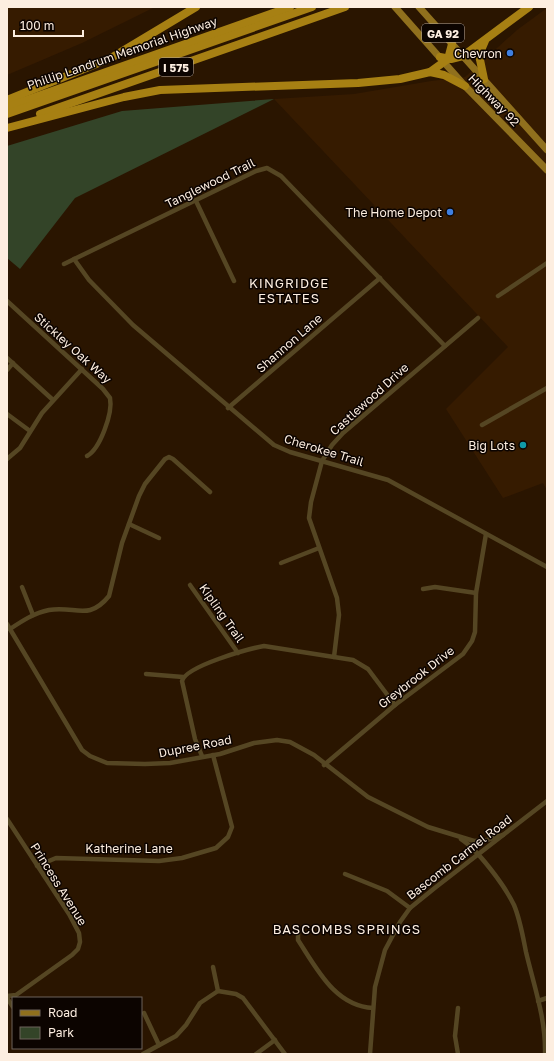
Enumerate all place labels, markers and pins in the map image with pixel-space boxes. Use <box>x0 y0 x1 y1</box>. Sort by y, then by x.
place label: Chevron <box>454 46 502 61</box>
marker: Chevron <box>505 48 515 58</box>
place label: The Home Depot <box>346 205 442 220</box>
marker: The Home Depot <box>445 207 455 217</box>
place label: Big Lots <box>468 438 515 453</box>
marker: Big Lots <box>518 440 528 450</box>

